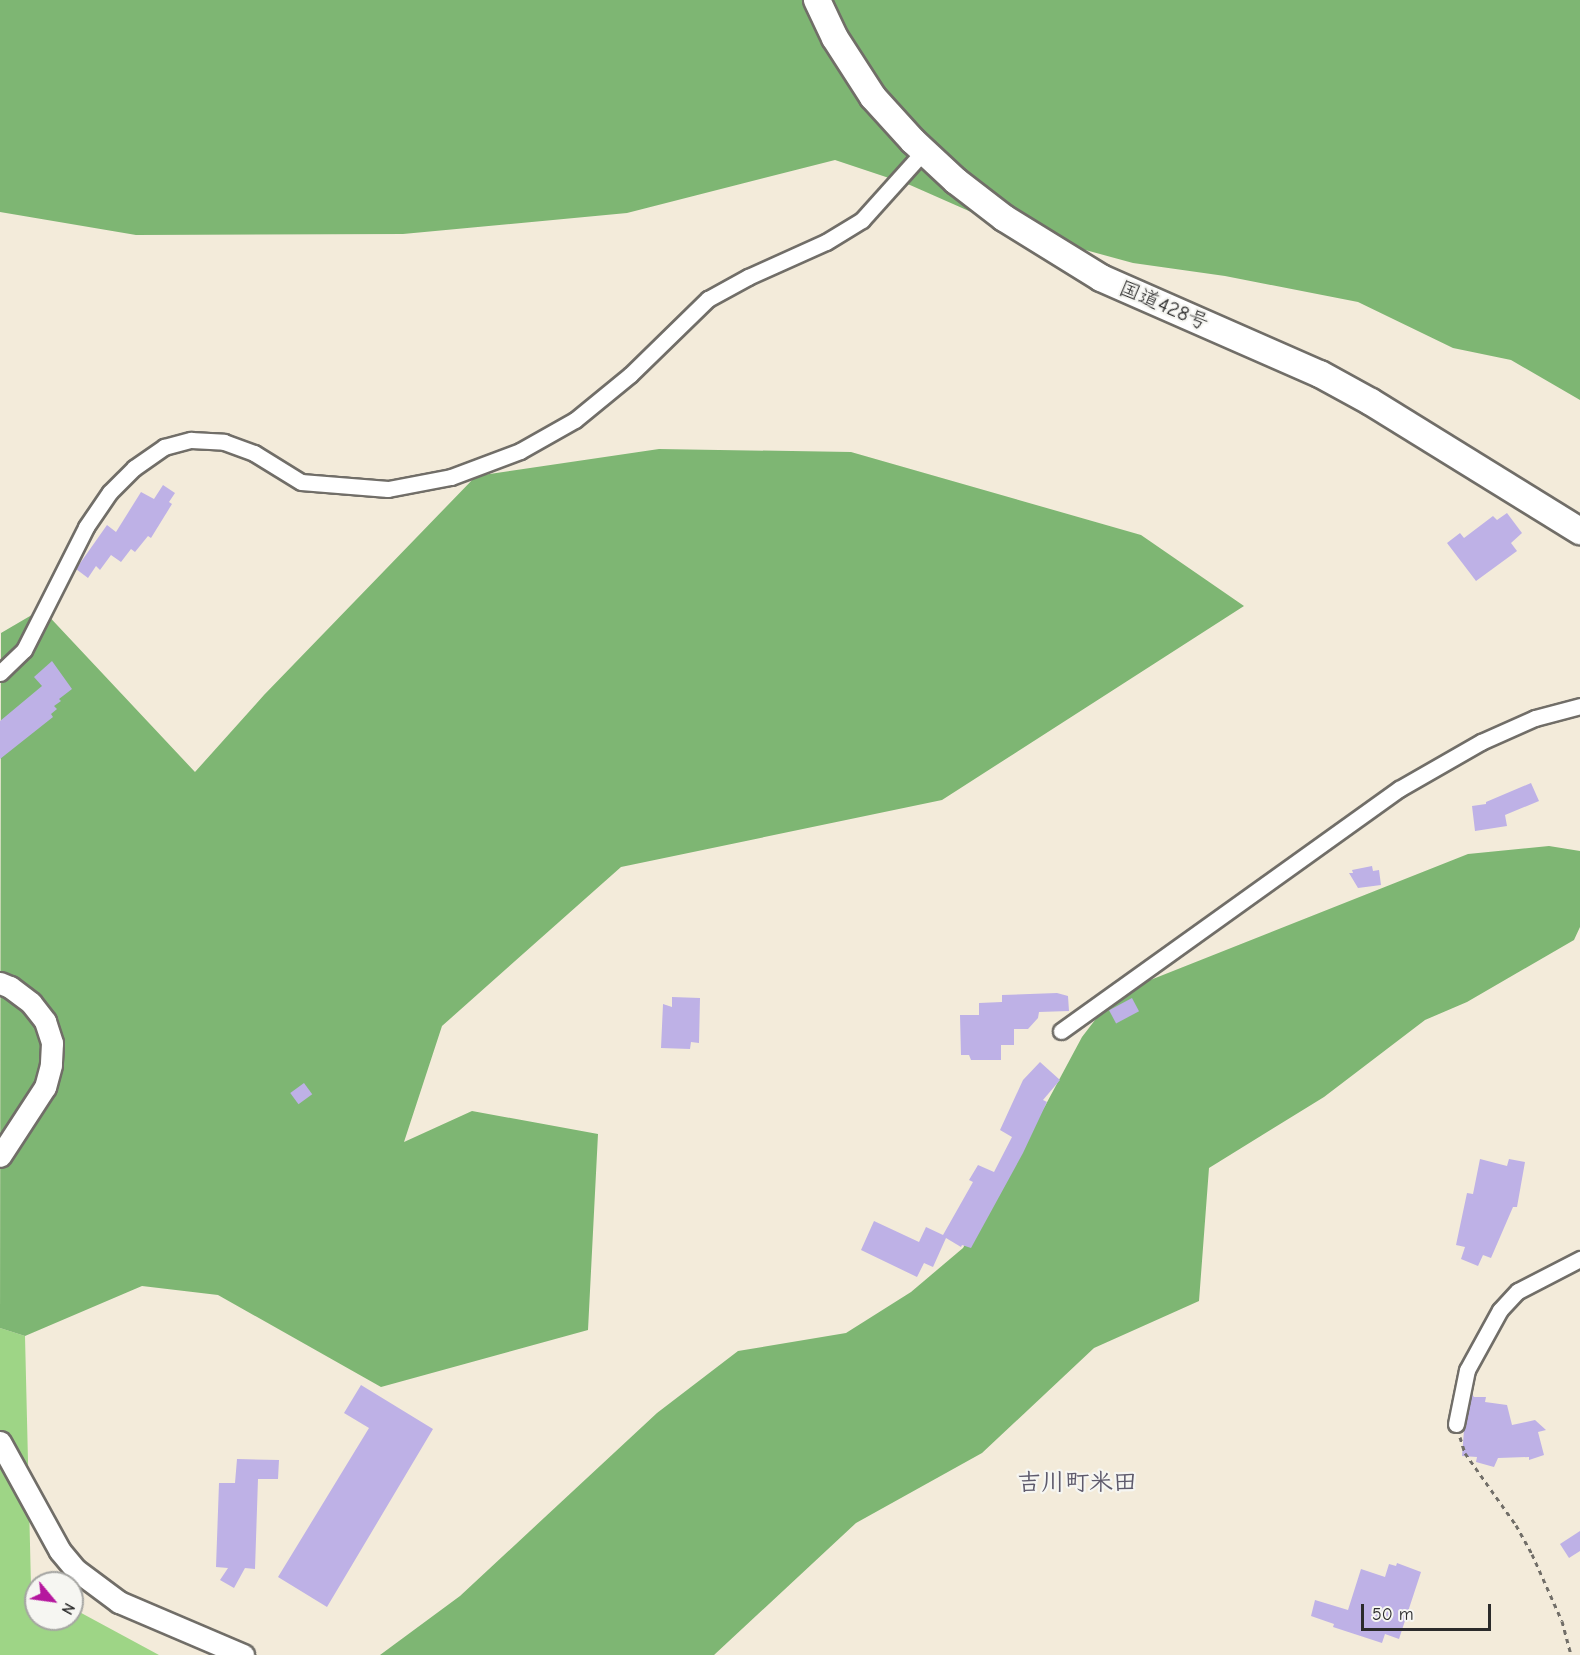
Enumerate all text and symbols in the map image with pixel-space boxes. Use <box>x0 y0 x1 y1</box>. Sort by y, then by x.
street label: 国道428号 <box>1115 275 1213 335</box>
district label: 吉川町米田 <box>1017 1469 1137 1497</box>
north arrow <box>24 1571 84 1631</box>
scale bar <box>1364 1592 1494 1630</box>
text: N <box>58 1600 78 1618</box>
text: 50 m <box>1372 1604 1414 1625</box>

